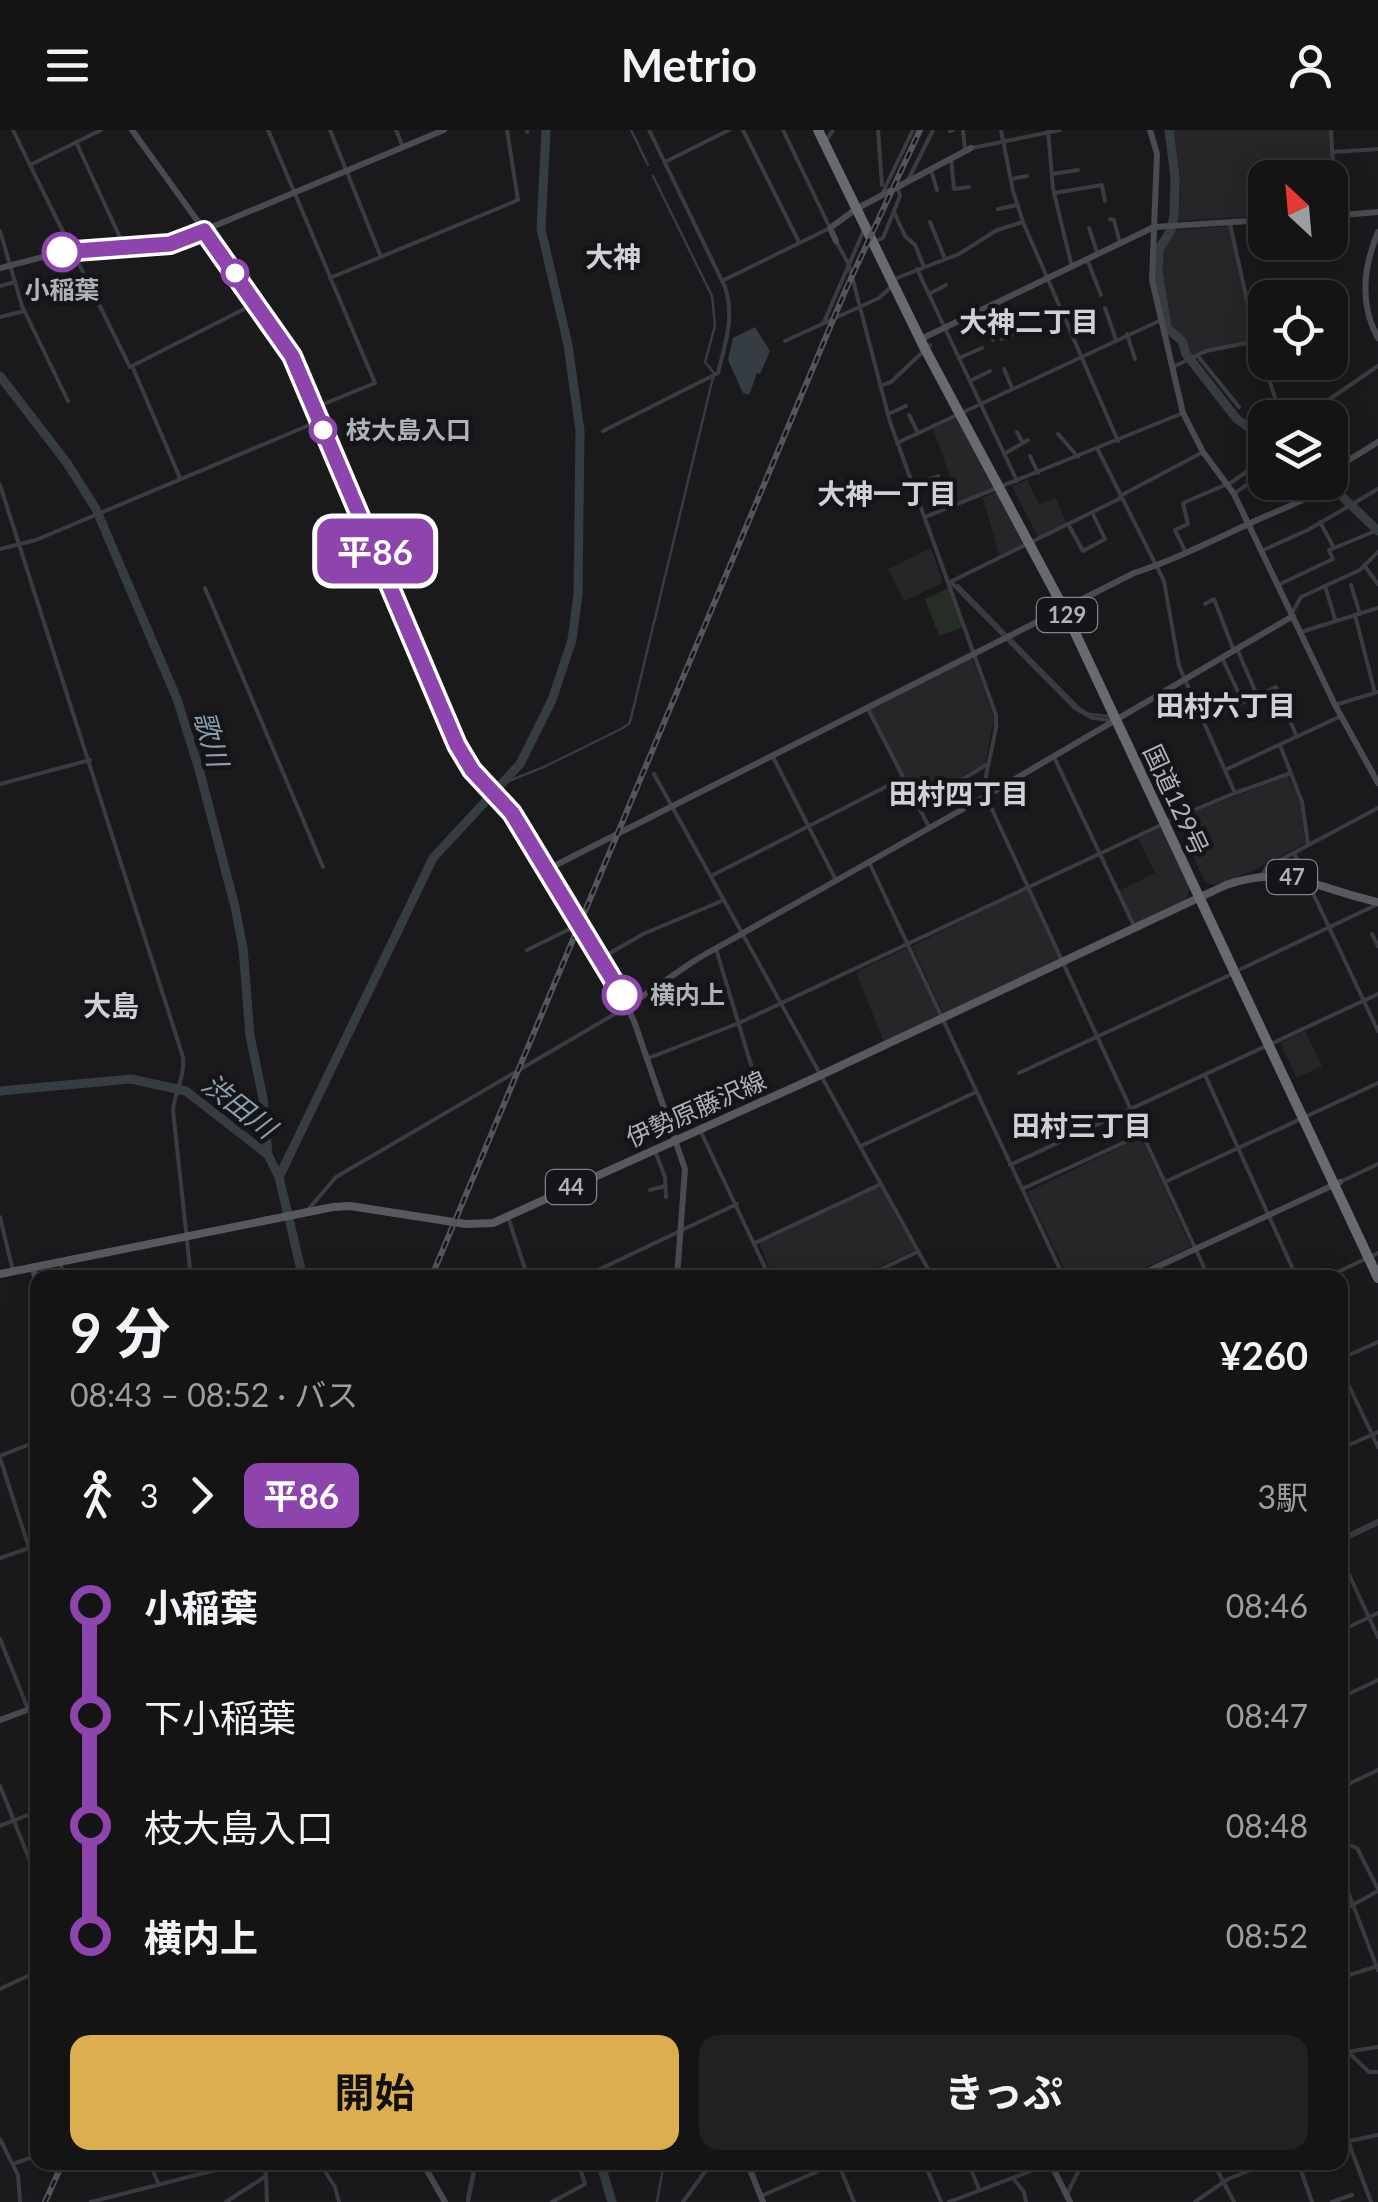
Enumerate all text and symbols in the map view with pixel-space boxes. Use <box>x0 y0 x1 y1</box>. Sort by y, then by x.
icon: menu <box>40 38 95 93</box>
text: Metrio <box>621 38 757 92</box>
icon: person <box>1283 38 1338 93</box>
north arrow <box>1248 160 1348 260</box>
map controls <box>1248 160 1348 500</box>
marker: 小稲葉 <box>43 233 81 271</box>
district label: 大神 <box>585 239 641 273</box>
unlabelled marker <box>222 260 248 286</box>
place label: 小稲葉 <box>24 274 100 304</box>
button: locate <box>1248 280 1348 380</box>
district label: 大神二丁目 <box>959 304 1099 338</box>
button: layers <box>1248 400 1348 500</box>
place label: 枝大島入口 <box>346 414 471 444</box>
marker: 枝大島入口 <box>310 417 336 443</box>
district label: 大神一丁目 <box>817 476 957 510</box>
line badge: 平86 <box>318 518 432 584</box>
text: 平86 <box>337 530 413 572</box>
road number: 129 <box>1037 598 1097 632</box>
district label: 田村六丁目 <box>1156 688 1296 722</box>
water label: 歌川 <box>188 707 237 773</box>
street label: 国道129号 <box>1138 740 1216 860</box>
district label: 田村四丁目 <box>889 776 1029 810</box>
road number: 47 <box>1267 860 1317 894</box>
marker: 横内上 <box>603 976 641 1014</box>
place label: 横内上 <box>650 979 725 1009</box>
district label: 大島 <box>83 988 139 1022</box>
street label: 伊勢原藤沢線 <box>621 1064 770 1152</box>
water label: 渋田川 <box>196 1066 286 1146</box>
district label: 田村三丁目 <box>1012 1108 1152 1142</box>
road number: 44 <box>546 1170 596 1204</box>
text: 9 分 <box>70 1299 170 1365</box>
text: ¥260 <box>1220 1332 1308 1378</box>
text: 08:43 – 08:52 · バス <box>70 1375 358 1414</box>
icon: walk <box>70 1468 125 1523</box>
icon: forward <box>174 1468 229 1523</box>
text: 平86 <box>264 1474 339 1516</box>
text: 3 <box>140 1476 159 1515</box>
text: 3駅 <box>1257 1477 1308 1516</box>
text: 小稲葉 <box>144 1584 258 1630</box>
text: 08:46 <box>1226 1586 1308 1625</box>
text: 下小稲葉 <box>144 1694 296 1740</box>
text: 08:47 <box>1226 1696 1308 1735</box>
text: 枝大島入口 <box>144 1804 334 1850</box>
text: 08:48 <box>1226 1806 1308 1845</box>
text: 横内上 <box>144 1914 258 1960</box>
text: 08:52 <box>1226 1916 1308 1955</box>
button: 開始 <box>70 2035 679 2150</box>
button: きっぷ <box>699 2035 1308 2150</box>

